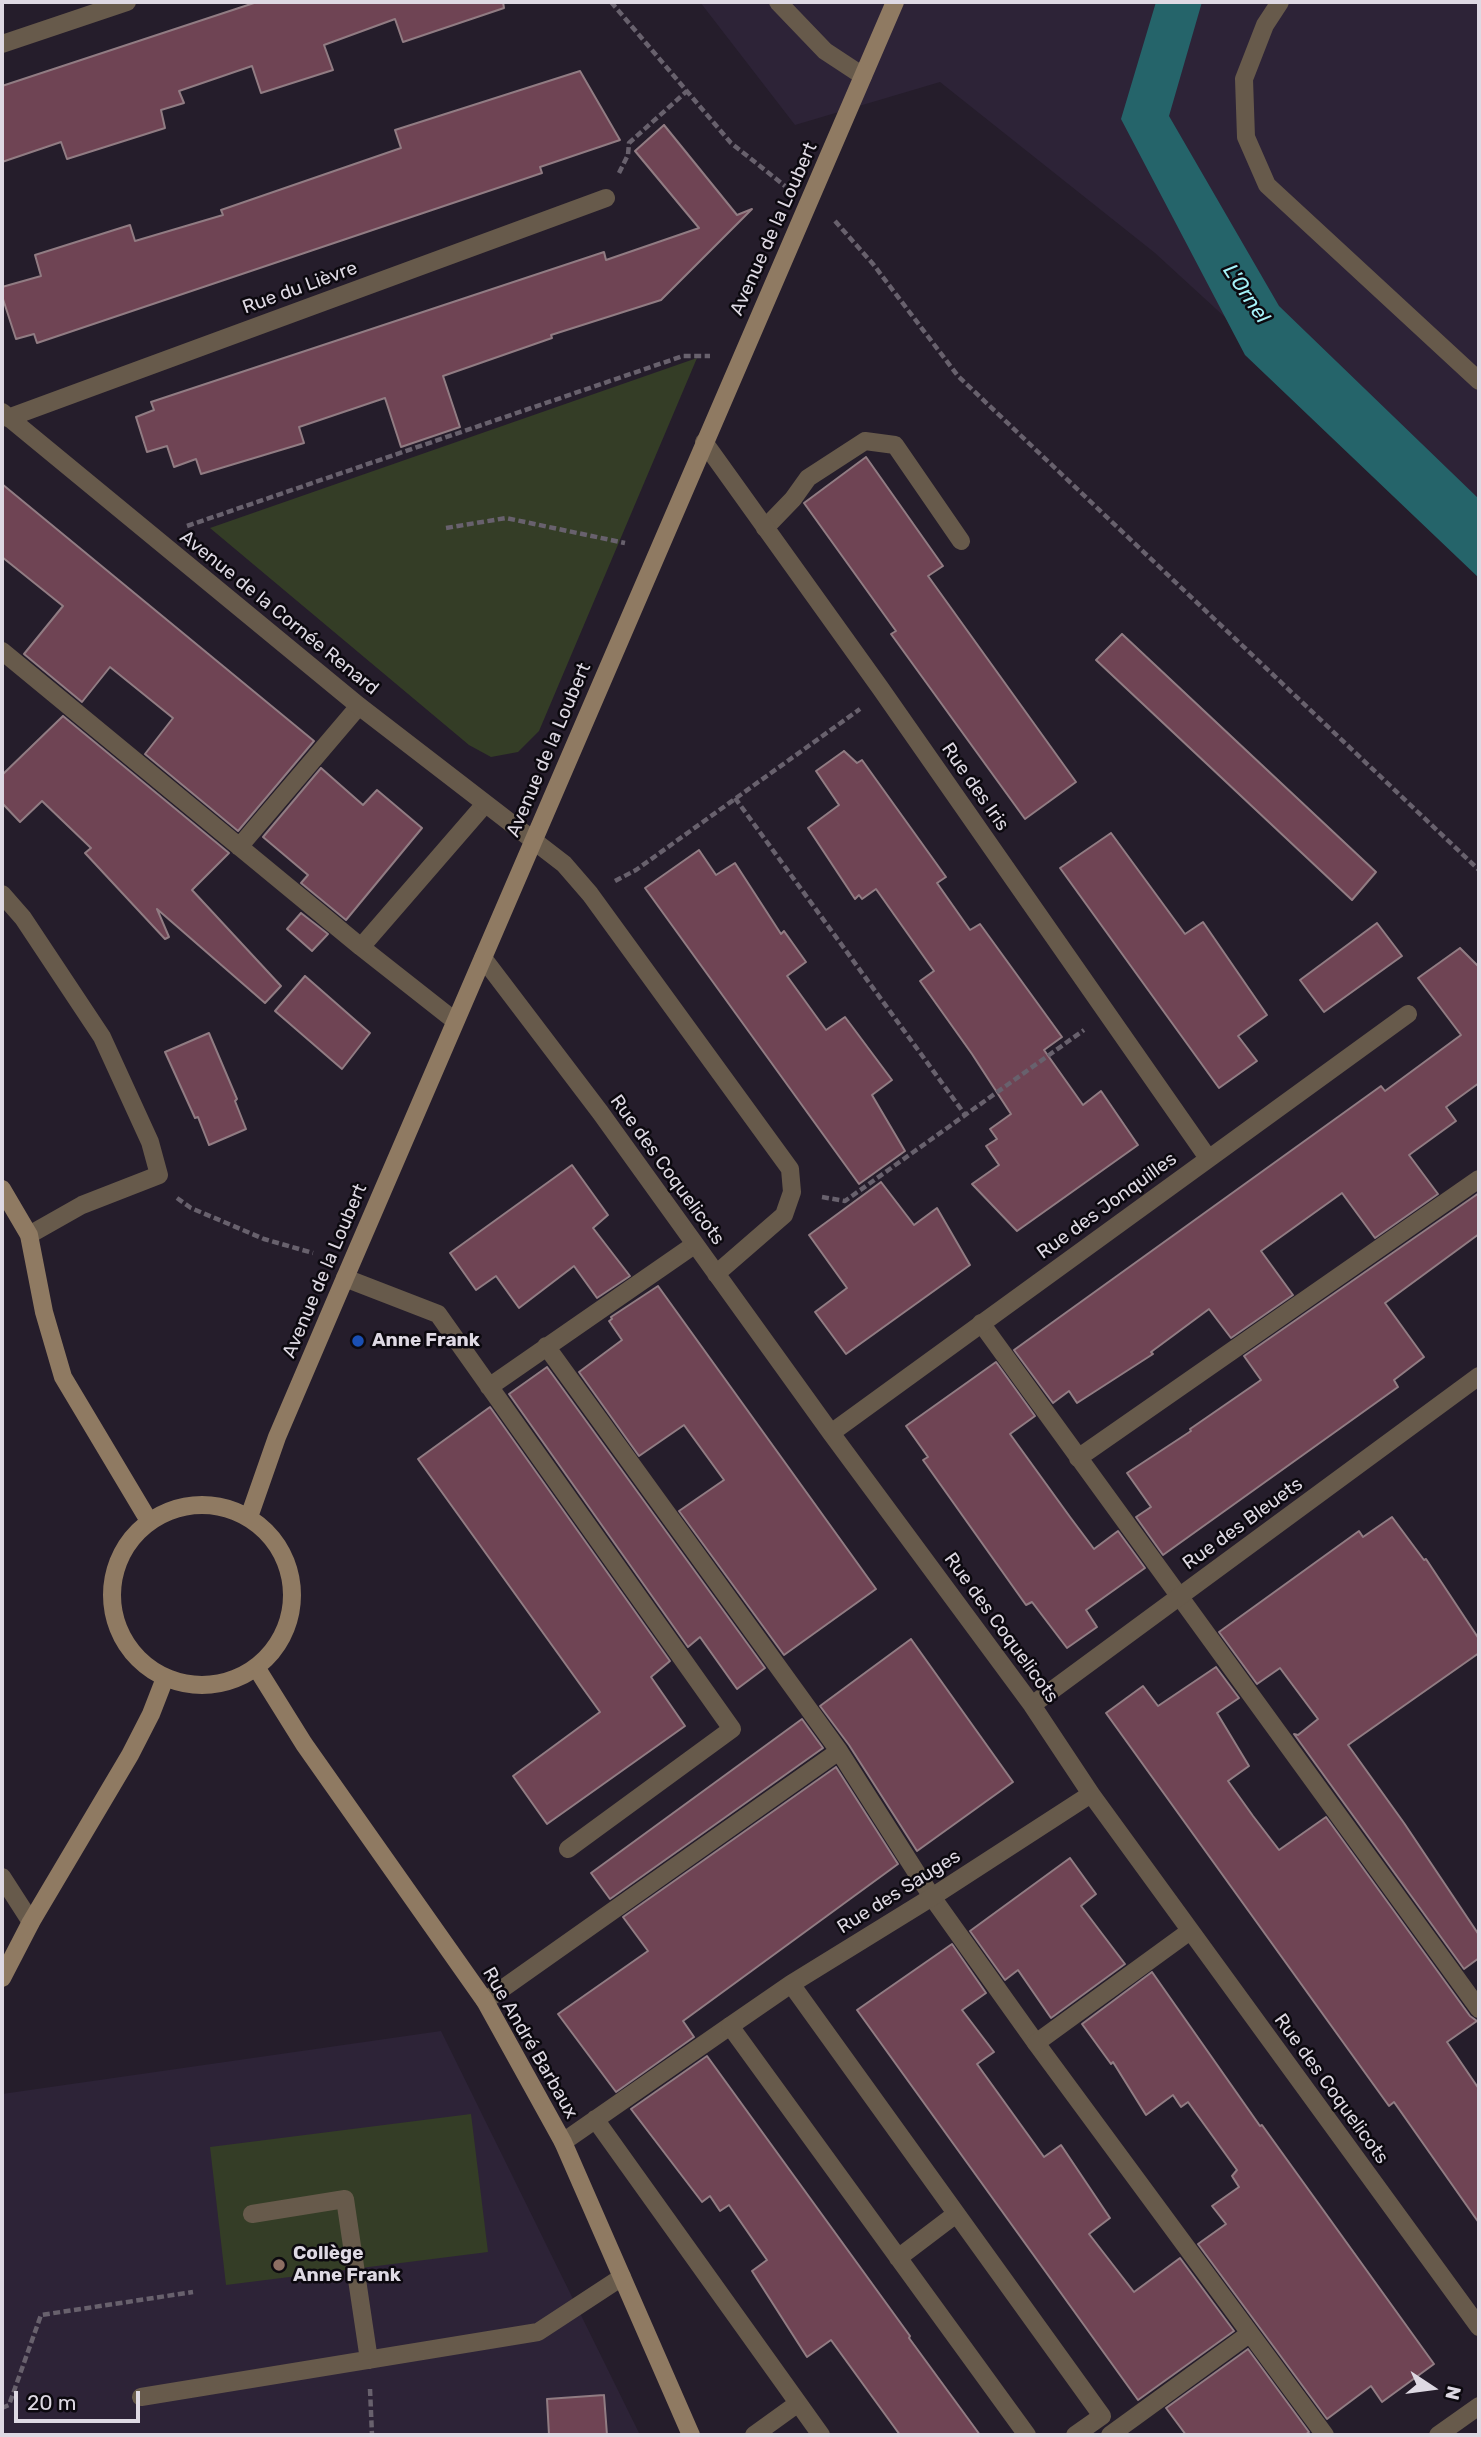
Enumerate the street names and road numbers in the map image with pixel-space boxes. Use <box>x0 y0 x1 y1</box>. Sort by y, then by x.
street label: Avenue de la Loubert <box>726 139 822 319</box>
street label: Rue du Lièvre <box>240 257 360 319</box>
street label: Avenue de la Cornée Renard <box>175 526 383 700</box>
street label: Avenue de la Loubert <box>502 659 596 841</box>
street label: Rue des Iris <box>936 739 1014 835</box>
street label: Rue des Coquelicots <box>605 1090 729 1250</box>
street label: Rue des Jonquilles <box>1033 1148 1181 1264</box>
street label: Avenue de la Loubert <box>278 1180 372 1362</box>
street label: Rue des Bleuets <box>1179 1473 1307 1575</box>
street label: Rue des Coquelicots <box>939 1548 1063 1708</box>
street label: Rue des Sauges <box>833 1845 965 1939</box>
street label: Rue André Barbaux <box>477 1963 583 2123</box>
street label: Rue des Coquelicots <box>1269 2009 1393 2169</box>

